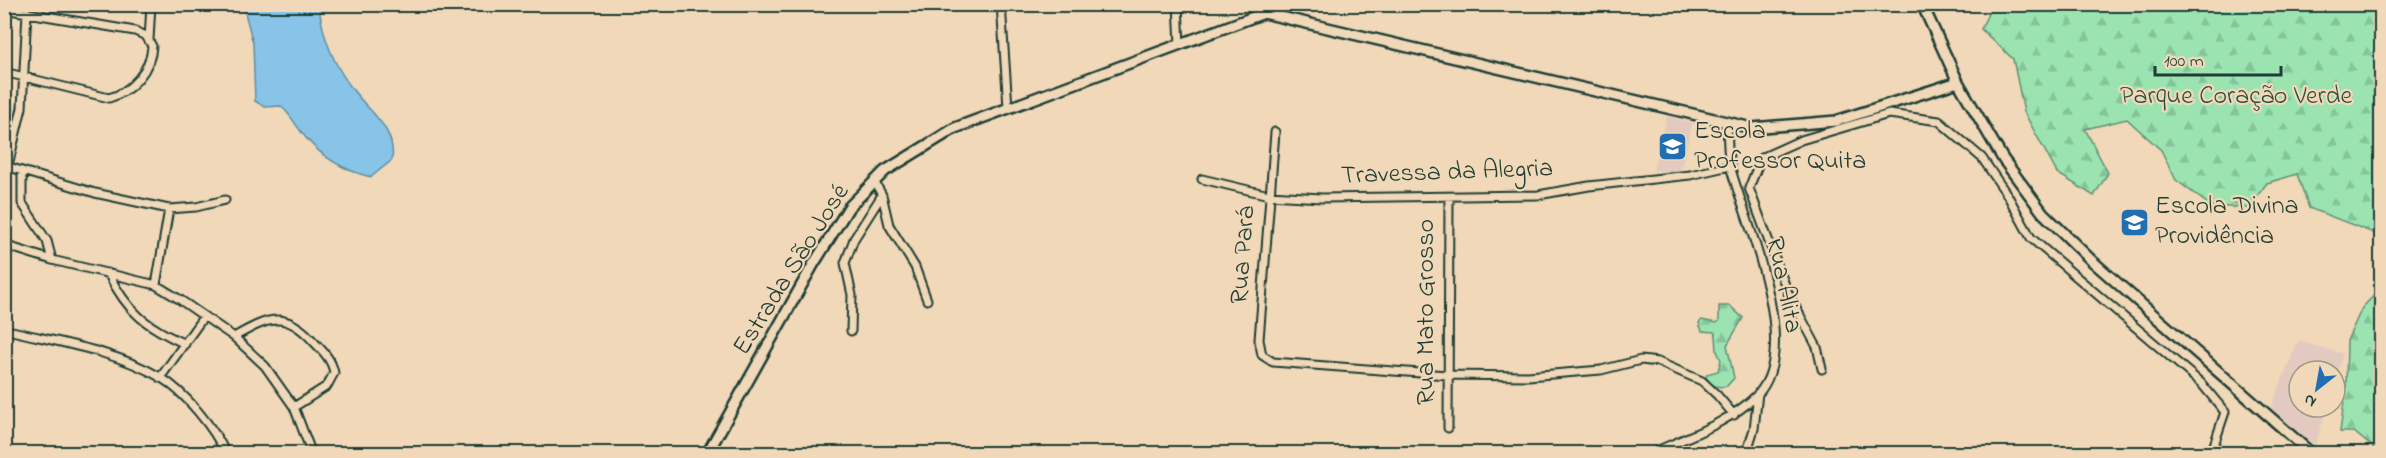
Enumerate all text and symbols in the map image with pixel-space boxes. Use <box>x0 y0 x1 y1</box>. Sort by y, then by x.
scale bar <box>2155 39 2281 77</box>
text: 100 m <box>2164 49 2204 75</box>
park label: Parque Coração Verde <box>2120 78 2352 116</box>
place label: Escola Professor Quita <box>1694 113 1866 181</box>
school or university icon: Escola Professor Quita <box>1657 131 1689 163</box>
street label: Travessa da Alegria <box>1340 150 1554 196</box>
street label: Estrada São José <box>724 177 860 363</box>
place label: Escola Divina Providência <box>2155 188 2299 256</box>
street label: Rua Pará <box>1222 205 1266 305</box>
school or university icon: Escola Divina Providência <box>2118 206 2150 238</box>
street label: Rua Mato Grosso <box>1408 219 1446 405</box>
street label: Rua Alita <box>1754 233 1812 337</box>
north arrow <box>2287 359 2347 419</box>
text: N <box>2299 387 2321 413</box>

